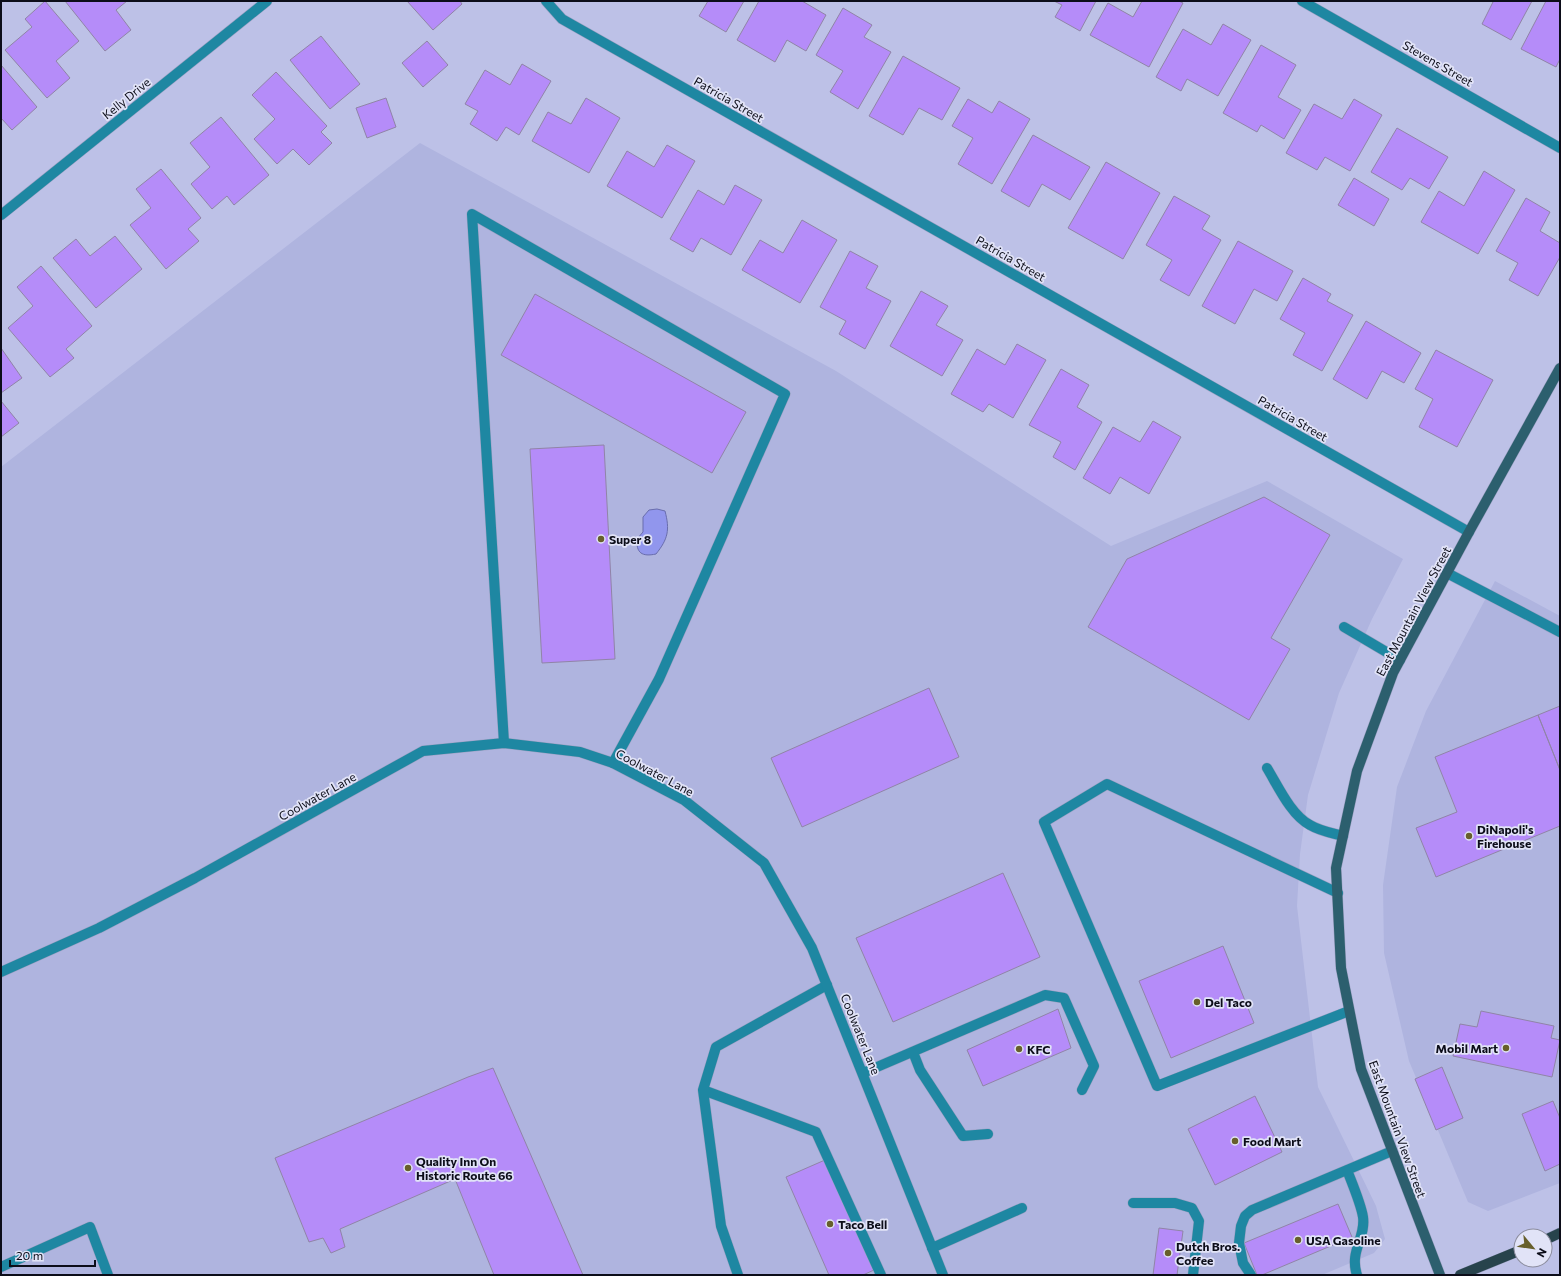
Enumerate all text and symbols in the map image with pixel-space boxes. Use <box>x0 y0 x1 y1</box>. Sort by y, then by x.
street label: Stevens Street <box>1400 37 1476 89</box>
street label: Patricia Street <box>692 73 766 125</box>
street label: Kelly Drive <box>99 74 153 122</box>
street label: Patricia Street <box>974 232 1048 284</box>
street label: Patricia Street <box>1256 392 1330 444</box>
place label: Super 8 <box>609 532 651 546</box>
marker: Super 8 <box>596 534 606 544</box>
street label: East Mountain View Street <box>1373 544 1453 678</box>
street label: Coolwater Lane <box>614 746 696 798</box>
street label: Coolwater Lane <box>276 769 358 823</box>
place label: DiNapoli's Firehouse <box>1477 822 1534 850</box>
marker: DiNapoli's Firehouse <box>1464 831 1474 841</box>
street label: Coolwater Lane <box>838 992 884 1076</box>
place label: Del Taco <box>1205 995 1252 1009</box>
marker: Del Taco <box>1192 997 1202 1007</box>
place label: Mobil Mart <box>1436 1041 1498 1055</box>
place label: KFC <box>1027 1042 1051 1056</box>
marker: Mobil Mart <box>1501 1043 1511 1053</box>
marker: KFC <box>1014 1044 1024 1054</box>
street label: East Mountain View Street <box>1367 1058 1429 1200</box>
place label: Food Mart <box>1243 1134 1301 1148</box>
marker: Food Mart <box>1230 1136 1240 1146</box>
place label: Quality Inn On Historic Route 66 <box>416 1154 513 1182</box>
marker: Quality Inn On Historic Route 66 <box>403 1163 413 1173</box>
place label: Taco Bell <box>838 1217 887 1231</box>
marker: Taco Bell <box>825 1219 835 1229</box>
north arrow <box>1513 1228 1553 1268</box>
place label: USA Gasoline <box>1306 1233 1381 1247</box>
marker: USA Gasoline <box>1293 1235 1303 1245</box>
place label: Dutch Bros. Coffee <box>1176 1239 1240 1267</box>
scale bar <box>10 1242 95 1268</box>
text: N <box>1534 1246 1550 1260</box>
text: 20 m <box>16 1248 43 1262</box>
marker: Dutch Bros. Coffee <box>1163 1248 1173 1258</box>

